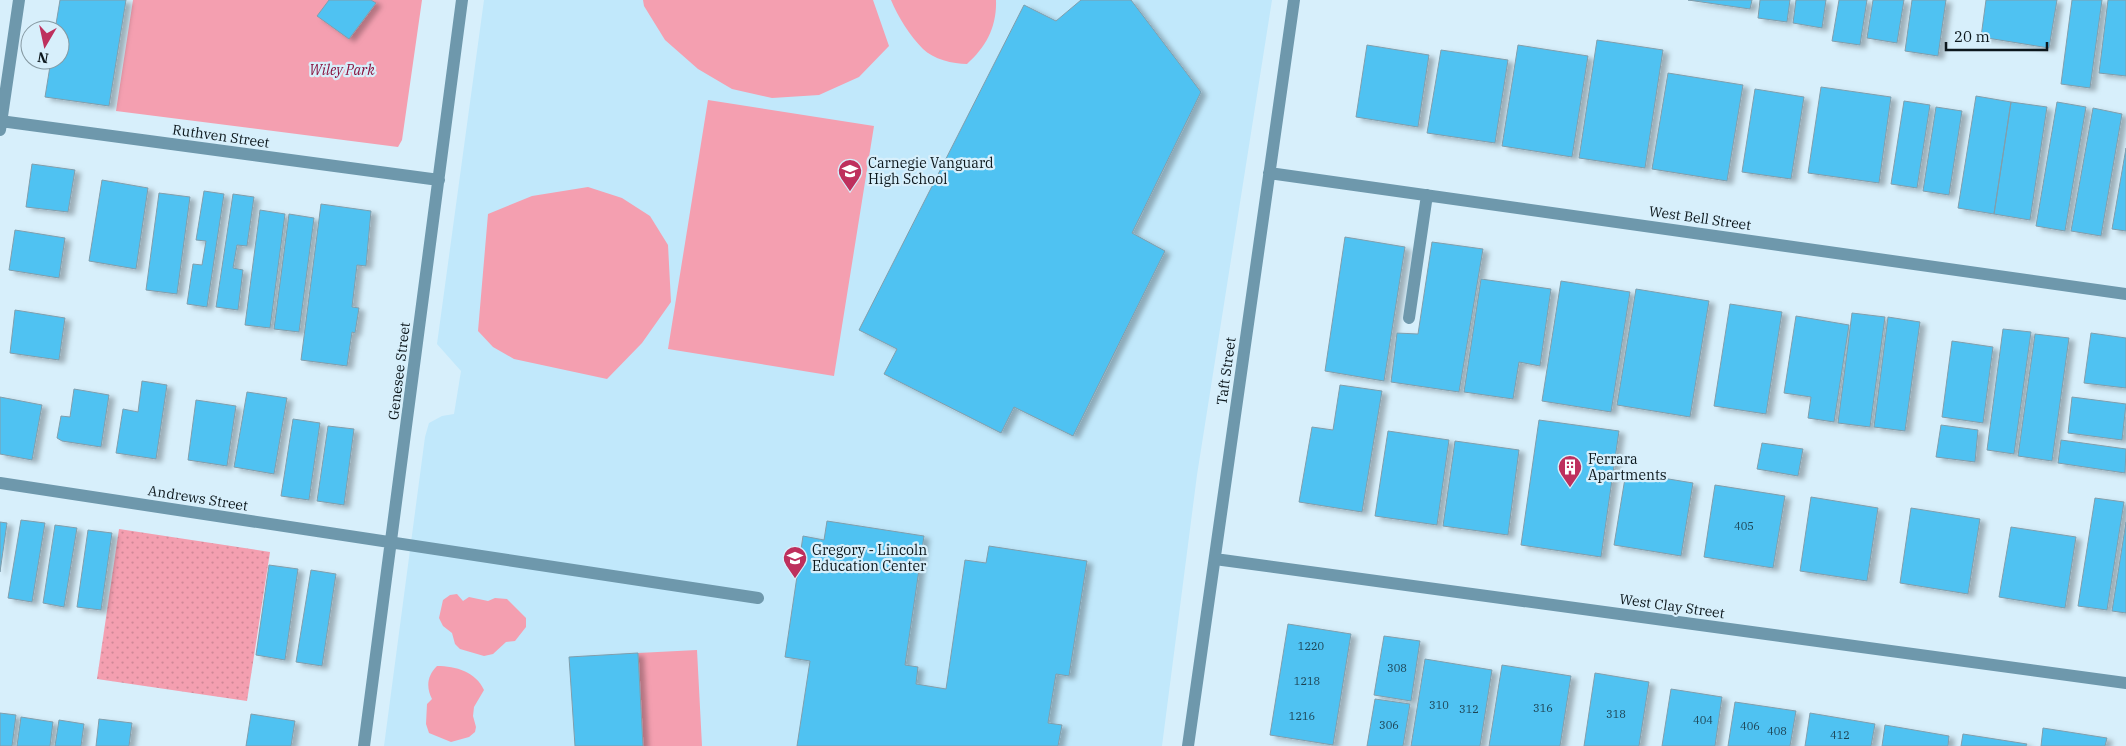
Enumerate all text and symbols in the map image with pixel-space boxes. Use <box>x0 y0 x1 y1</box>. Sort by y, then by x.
north arrow <box>20 20 70 70</box>
scale bar <box>1946 20 2047 52</box>
text: 20 m <box>1954 27 1990 46</box>
text: N <box>36 48 50 68</box>
park label: Wiley Park <box>309 61 375 79</box>
street label: Ruthven Street <box>171 120 271 152</box>
place label: Carnegie Vanguard High School <box>868 154 994 188</box>
school or university icon: Carnegie Vanguard High School <box>837 158 863 192</box>
street label: West Bell Street <box>1648 202 1752 234</box>
street label: Genesee Street <box>384 321 414 421</box>
street label: Taft Street <box>1212 336 1240 406</box>
place label: Ferrara Apartments <box>1588 450 1667 484</box>
building icon: Ferrara Apartments <box>1557 454 1583 488</box>
street label: Andrews Street <box>147 481 249 515</box>
house number: 405 <box>1734 519 1754 533</box>
place label: Gregory - Lincoln Education Center <box>812 541 927 575</box>
school or university icon: Gregory - Lincoln Education Center <box>782 545 808 579</box>
street label: West Clay Street <box>1618 590 1726 622</box>
house number: 1220 <box>1298 639 1325 653</box>
house number: 308 <box>1387 661 1407 675</box>
house number: 1218 <box>1294 674 1320 688</box>
house number: 310 <box>1429 698 1449 712</box>
house number: 316 <box>1533 701 1553 715</box>
house number: 312 <box>1459 702 1479 716</box>
house number: 318 <box>1606 707 1626 721</box>
house number: 1216 <box>1289 709 1315 723</box>
house number: 404 <box>1693 713 1713 727</box>
house number: 306 <box>1379 718 1399 732</box>
house number: 406 <box>1740 719 1760 733</box>
house number: 408 <box>1767 724 1787 738</box>
house number: 412 <box>1830 728 1850 742</box>

